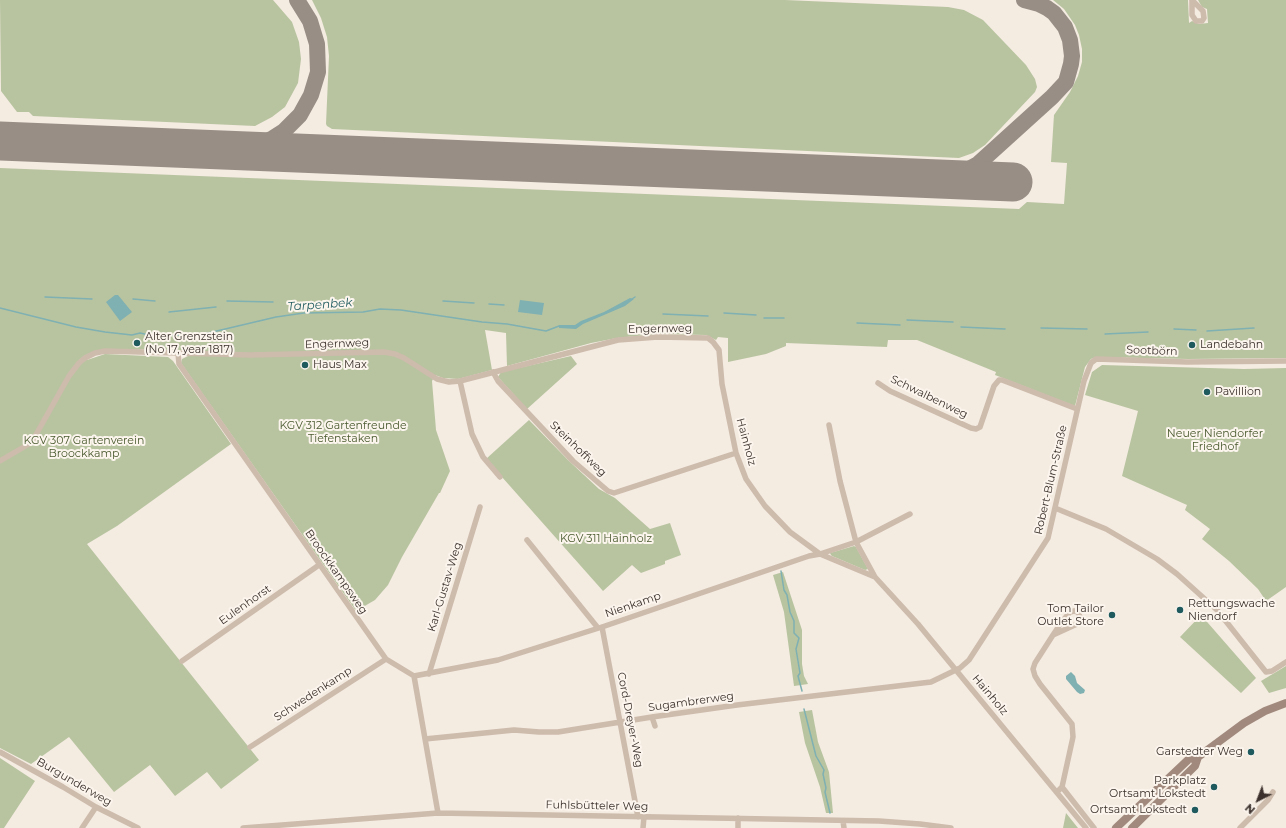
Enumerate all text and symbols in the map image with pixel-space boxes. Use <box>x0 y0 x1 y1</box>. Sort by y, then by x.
water label: Tarpenbek <box>287 296 353 314</box>
street label: Engernweg <box>628 322 692 336</box>
place label: Alter Grenzstein (No 17, year 1817) <box>145 330 234 356</box>
street label: Engernweg <box>305 336 369 352</box>
marker: Alter Grenzstein (No 17, year 1817) <box>132 338 142 348</box>
place label: Landebahn <box>1200 338 1263 352</box>
marker: Landebahn <box>1187 340 1197 350</box>
street label: Sootbörn <box>1126 344 1178 358</box>
place label: Haus Max <box>313 358 367 372</box>
marker: Haus Max <box>300 360 310 370</box>
street label: Schwalbenweg <box>888 373 970 421</box>
place label: Pavillion <box>1215 385 1261 399</box>
marker: Pavillion <box>1202 387 1212 397</box>
street label: Hainholz <box>733 417 759 467</box>
park label: KGV 312 Gartenfreunde Tiefenstaken <box>279 419 407 445</box>
street label: Steinhoffweg <box>547 419 609 479</box>
street label: Robert-Blum-Straße <box>1032 424 1070 536</box>
park label: Neuer Niendorfer Friedhof <box>1167 427 1263 453</box>
park label: KGV 307 Gartenverein Broockkamp <box>24 434 144 460</box>
street label: Broockkampsweg <box>302 527 370 617</box>
park label: KGV 311 Hainholz <box>560 532 652 546</box>
street label: Karl-Gustav-Weg <box>425 541 465 633</box>
street label: Eulenhorst <box>217 582 273 628</box>
street label: Nienkamp <box>603 589 663 621</box>
place label: Rettungswache Niendorf <box>1188 597 1275 623</box>
place label: Tom Tailor Outlet Store <box>1037 602 1104 628</box>
marker: Rettungswache Niendorf <box>1175 605 1185 615</box>
marker: Tom Tailor Outlet Store <box>1107 610 1117 620</box>
street label: Schwedenkamp <box>272 664 354 724</box>
street label: Cord-Dreyer-Weg <box>614 671 646 769</box>
street label: Hainholz <box>969 672 1011 718</box>
street label: Sugambrerweg <box>647 689 735 715</box>
place label: Garstedter Weg <box>1156 745 1243 759</box>
marker: Garstedter Weg <box>1246 747 1256 757</box>
street label: Burgunderweg <box>34 755 114 809</box>
place label: Parkplatz Ortsamt Lokstedt <box>1109 774 1206 800</box>
north arrow <box>1238 780 1278 820</box>
marker: Parkplatz Ortsamt Lokstedt <box>1209 782 1219 792</box>
street label: Fuhlsbütteler Weg <box>546 799 648 813</box>
text: N <box>1242 801 1258 817</box>
place label: Ortsamt Lokstedt <box>1090 803 1187 817</box>
marker: Ortsamt Lokstedt <box>1190 805 1200 815</box>

